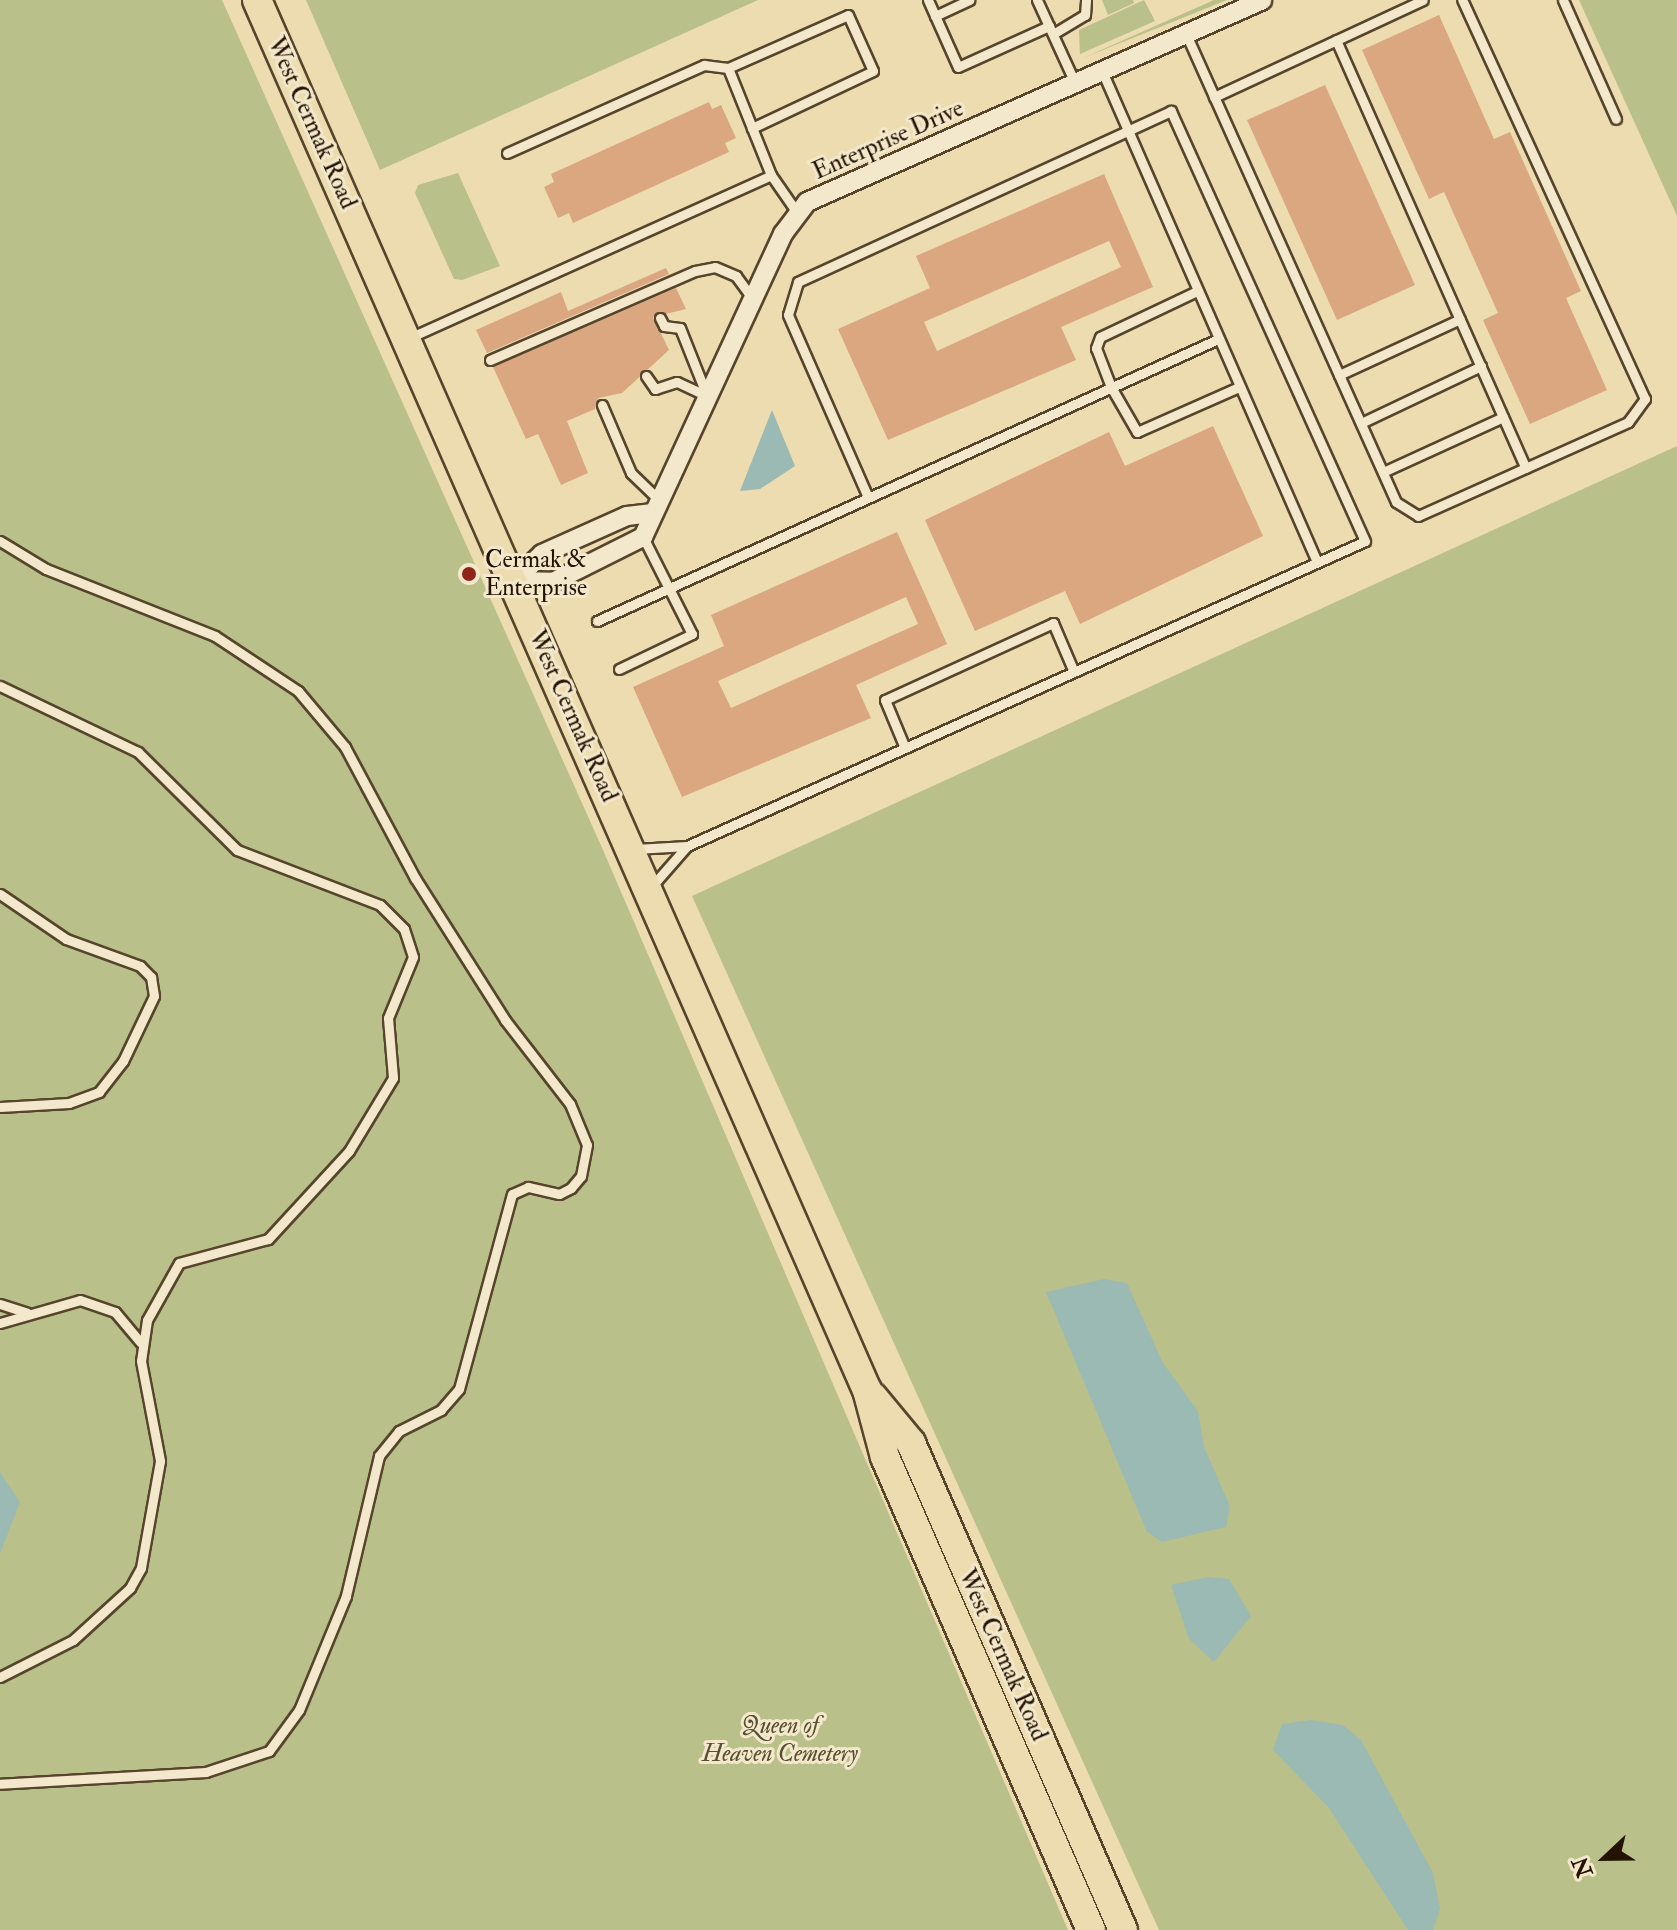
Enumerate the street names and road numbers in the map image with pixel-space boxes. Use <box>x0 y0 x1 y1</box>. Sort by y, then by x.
street label: West Cermak Road <box>261 33 363 213</box>
street label: Enterprise Drive <box>808 94 968 186</box>
street label: West Cermak Road <box>522 626 624 806</box>
street label: West Cermak Road <box>952 1565 1054 1745</box>

